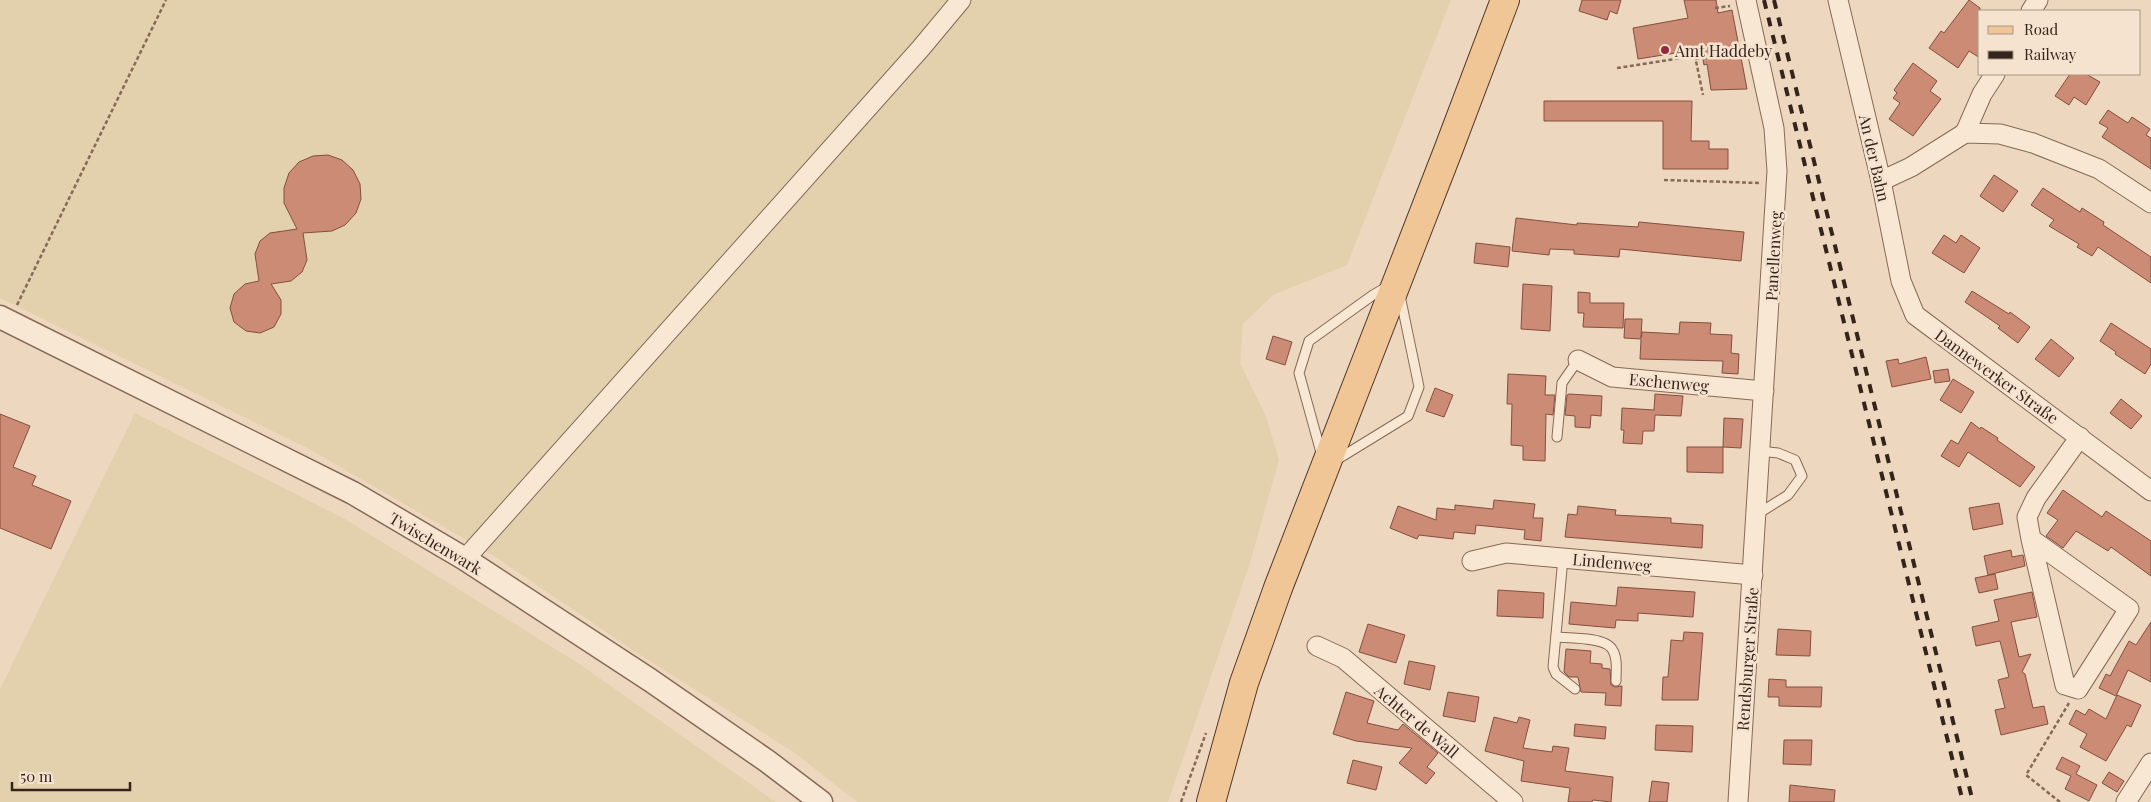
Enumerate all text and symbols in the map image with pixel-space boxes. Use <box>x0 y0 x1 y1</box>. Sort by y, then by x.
legend <box>1978 10 2141 75</box>
text: Road <box>2024 19 2058 39</box>
place label: Amt Haddeby <box>1674 40 1772 61</box>
marker: Amt Haddeby <box>1659 44 1671 56</box>
text: Railway <box>2024 44 2077 64</box>
street label: An der Bahn <box>1855 111 1895 204</box>
street label: Panellenweg <box>1760 210 1786 302</box>
street label: Dannewerker Straße <box>1931 324 2063 428</box>
street label: Eschenweg <box>1628 368 1710 396</box>
street label: Twischenwark <box>386 507 486 579</box>
street label: Lindenweg <box>1572 548 1653 576</box>
street label: Rendsburger Straße <box>1732 587 1762 731</box>
street label: Achter de Wall <box>1370 679 1464 763</box>
scale bar <box>12 760 130 792</box>
text: 50 m <box>20 766 53 786</box>

